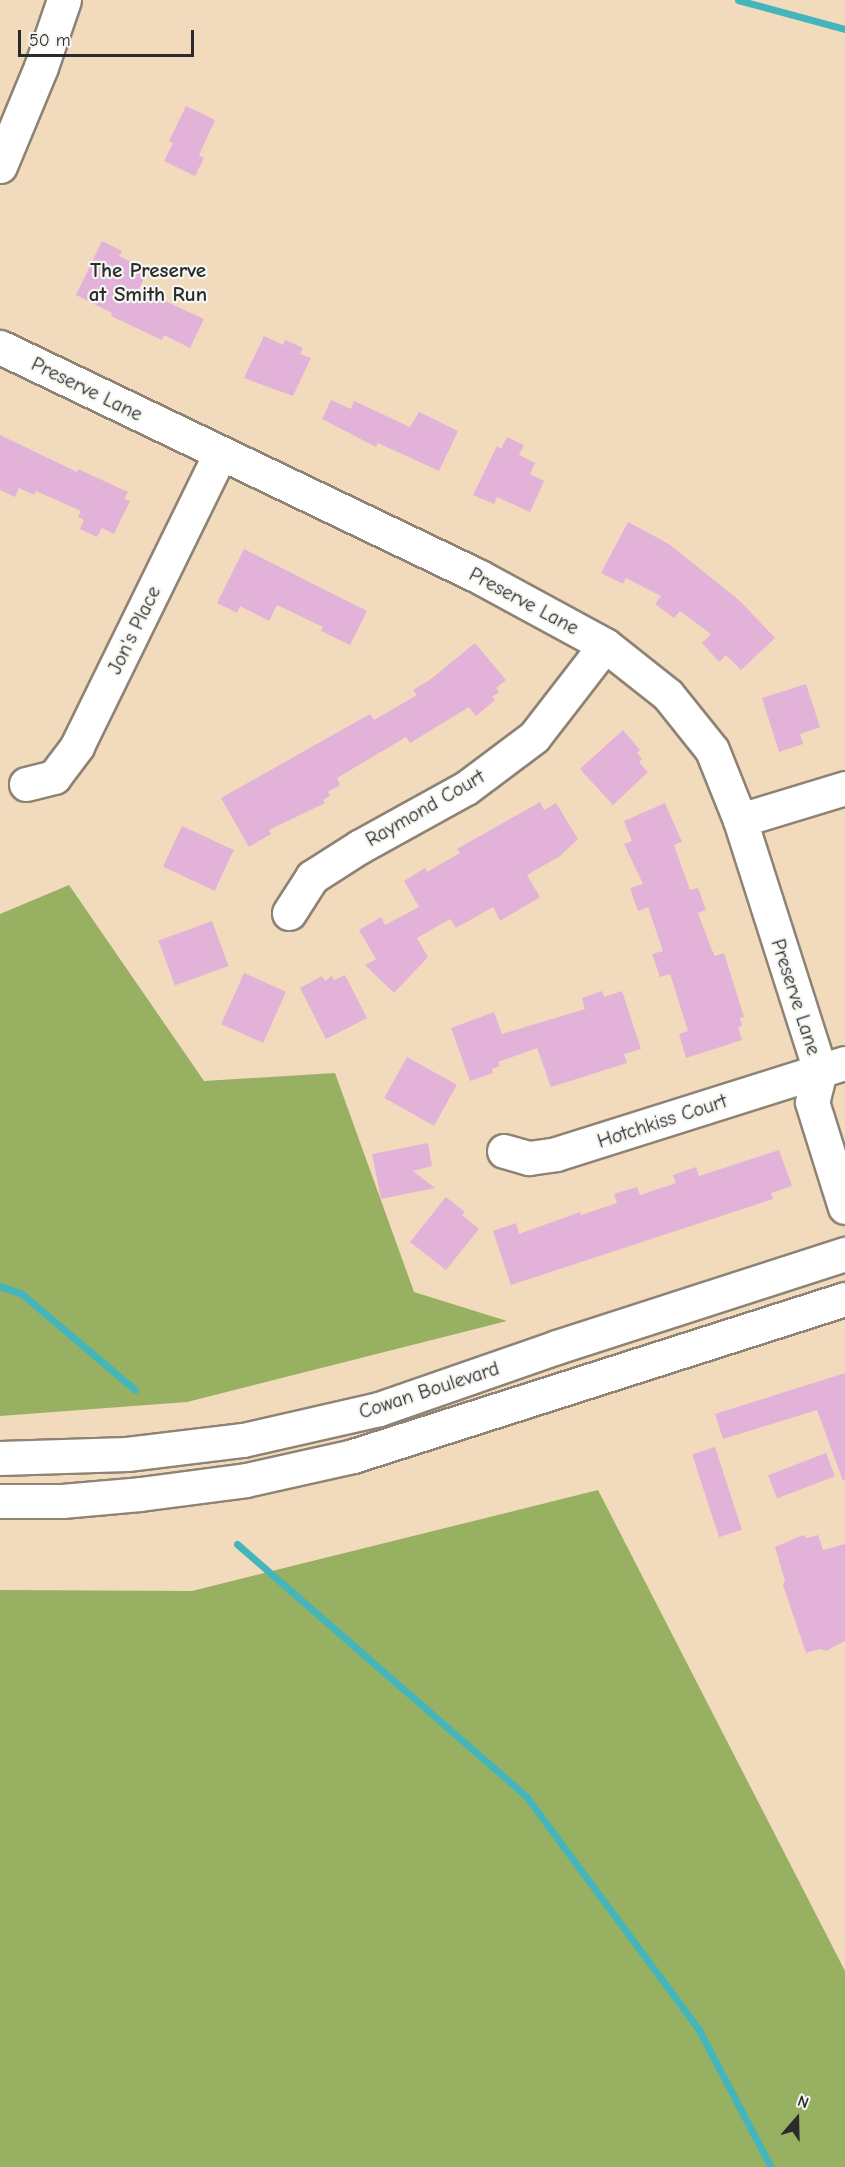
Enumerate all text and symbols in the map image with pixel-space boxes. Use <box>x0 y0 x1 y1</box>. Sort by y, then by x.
scale bar <box>21 18 196 56</box>
text: 50 m <box>29 30 71 51</box>
district label: The Preserve at Smith Run <box>89 257 207 307</box>
street label: Preserve Lane <box>27 352 147 426</box>
street label: Preserve Lane <box>465 562 583 640</box>
street label: Jon's Place <box>102 582 166 678</box>
street label: Raymond Court <box>361 764 489 852</box>
street label: Preserve Lane <box>766 936 826 1058</box>
street label: Hotchkiss Court <box>594 1089 730 1153</box>
street label: Cowan Boulevard <box>356 1356 502 1424</box>
north arrow <box>767 2089 827 2149</box>
text: N <box>795 2092 811 2112</box>

